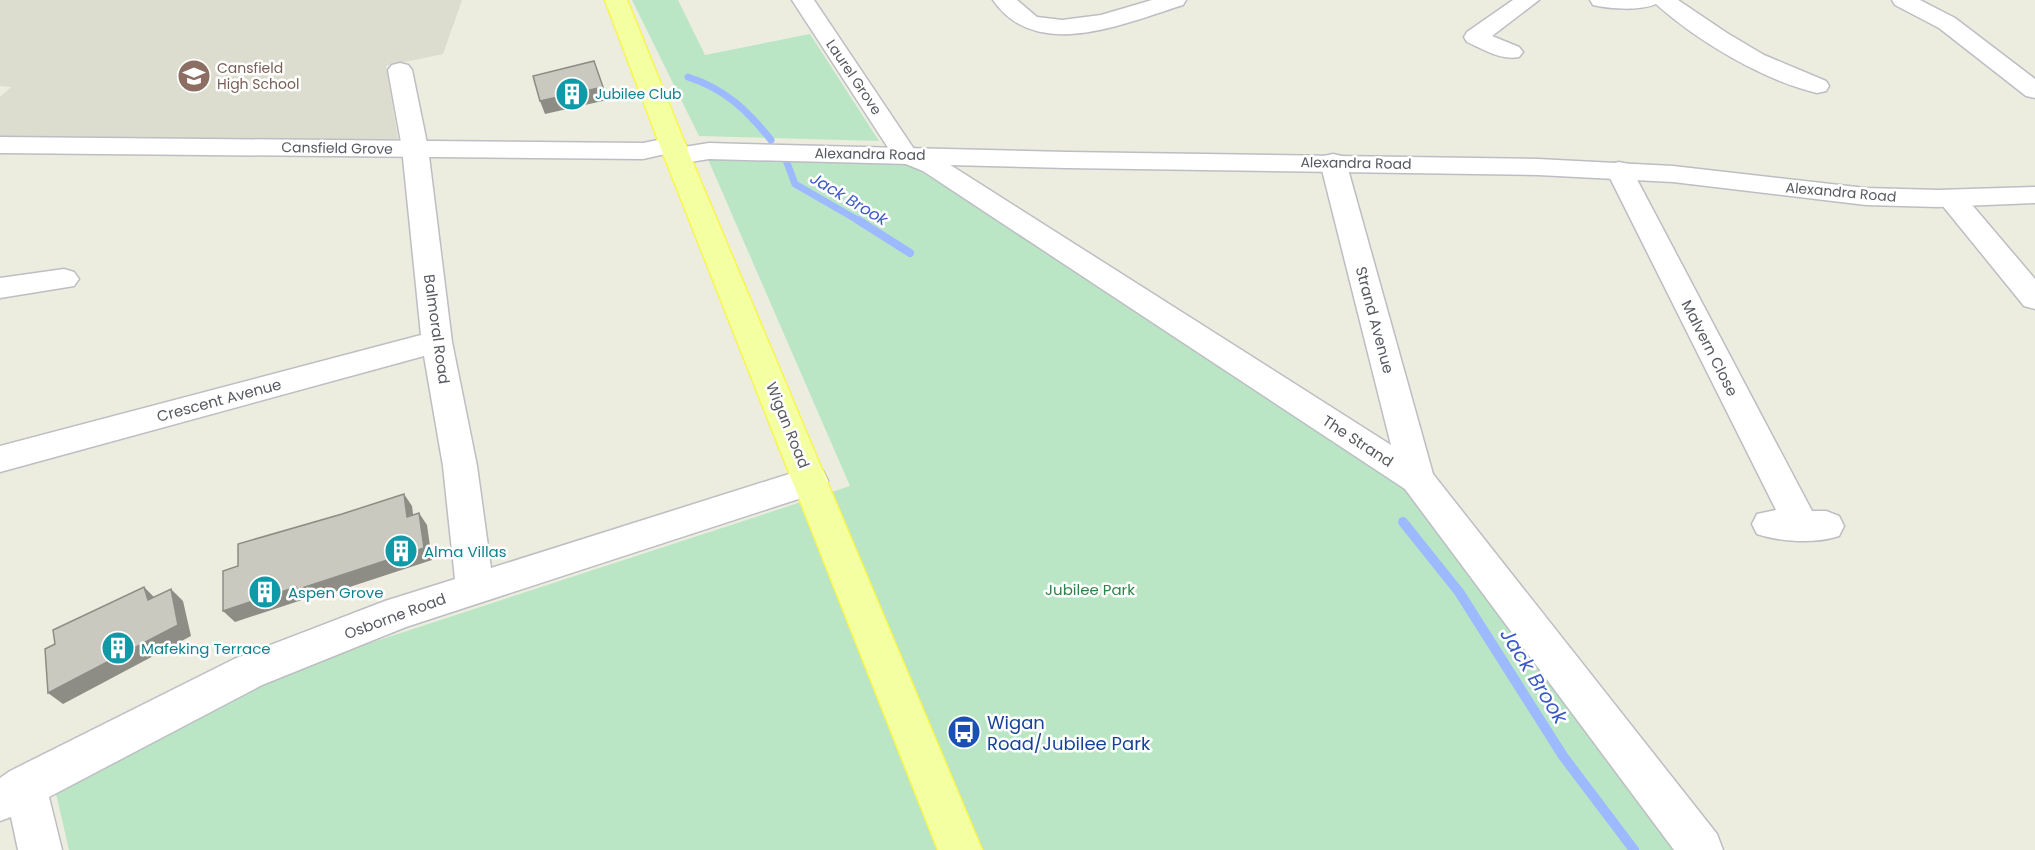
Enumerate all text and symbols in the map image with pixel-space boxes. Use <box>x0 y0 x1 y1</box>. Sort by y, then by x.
street label: Laurel Grove <box>821 35 887 119</box>
school or university icon: Cansfield High School <box>176 58 212 94</box>
place label: Cansfield High School <box>217 58 299 94</box>
building icon: Jubilee Club <box>554 76 590 112</box>
place label: Jubilee Club <box>595 84 682 104</box>
street label: Cansfield Grove <box>281 137 393 159</box>
street label: Alexandra Road <box>814 143 926 165</box>
street label: Alexandra Road <box>1300 152 1412 174</box>
water label: Jack Brook <box>806 167 893 232</box>
street label: Alexandra Road <box>1785 177 1897 207</box>
street label: Strand Avenue <box>1351 264 1399 376</box>
street label: Balmoral Road <box>419 273 455 385</box>
street label: Malvern Close <box>1677 296 1743 400</box>
street label: Crescent Avenue <box>154 373 284 427</box>
street label: Wigan Road <box>761 379 815 471</box>
street label: The Strand <box>1318 410 1398 472</box>
building icon: Alma Villas <box>383 533 419 569</box>
place label: Alma Villas <box>424 541 507 562</box>
building icon: Aspen Grove <box>247 574 283 610</box>
park label: Jubilee Park <box>1045 579 1135 600</box>
place label: Aspen Grove <box>288 582 384 603</box>
street label: Osborne Road <box>341 588 449 644</box>
water label: Jack Brook <box>1493 623 1575 731</box>
building icon: Mafeking Terrace <box>100 630 136 666</box>
place label: Mafeking Terrace <box>141 638 271 659</box>
place label: Wigan Road/Jubilee Park <box>987 710 1151 756</box>
bus stop icon: Wigan Road/Jubilee Park <box>946 714 982 750</box>

